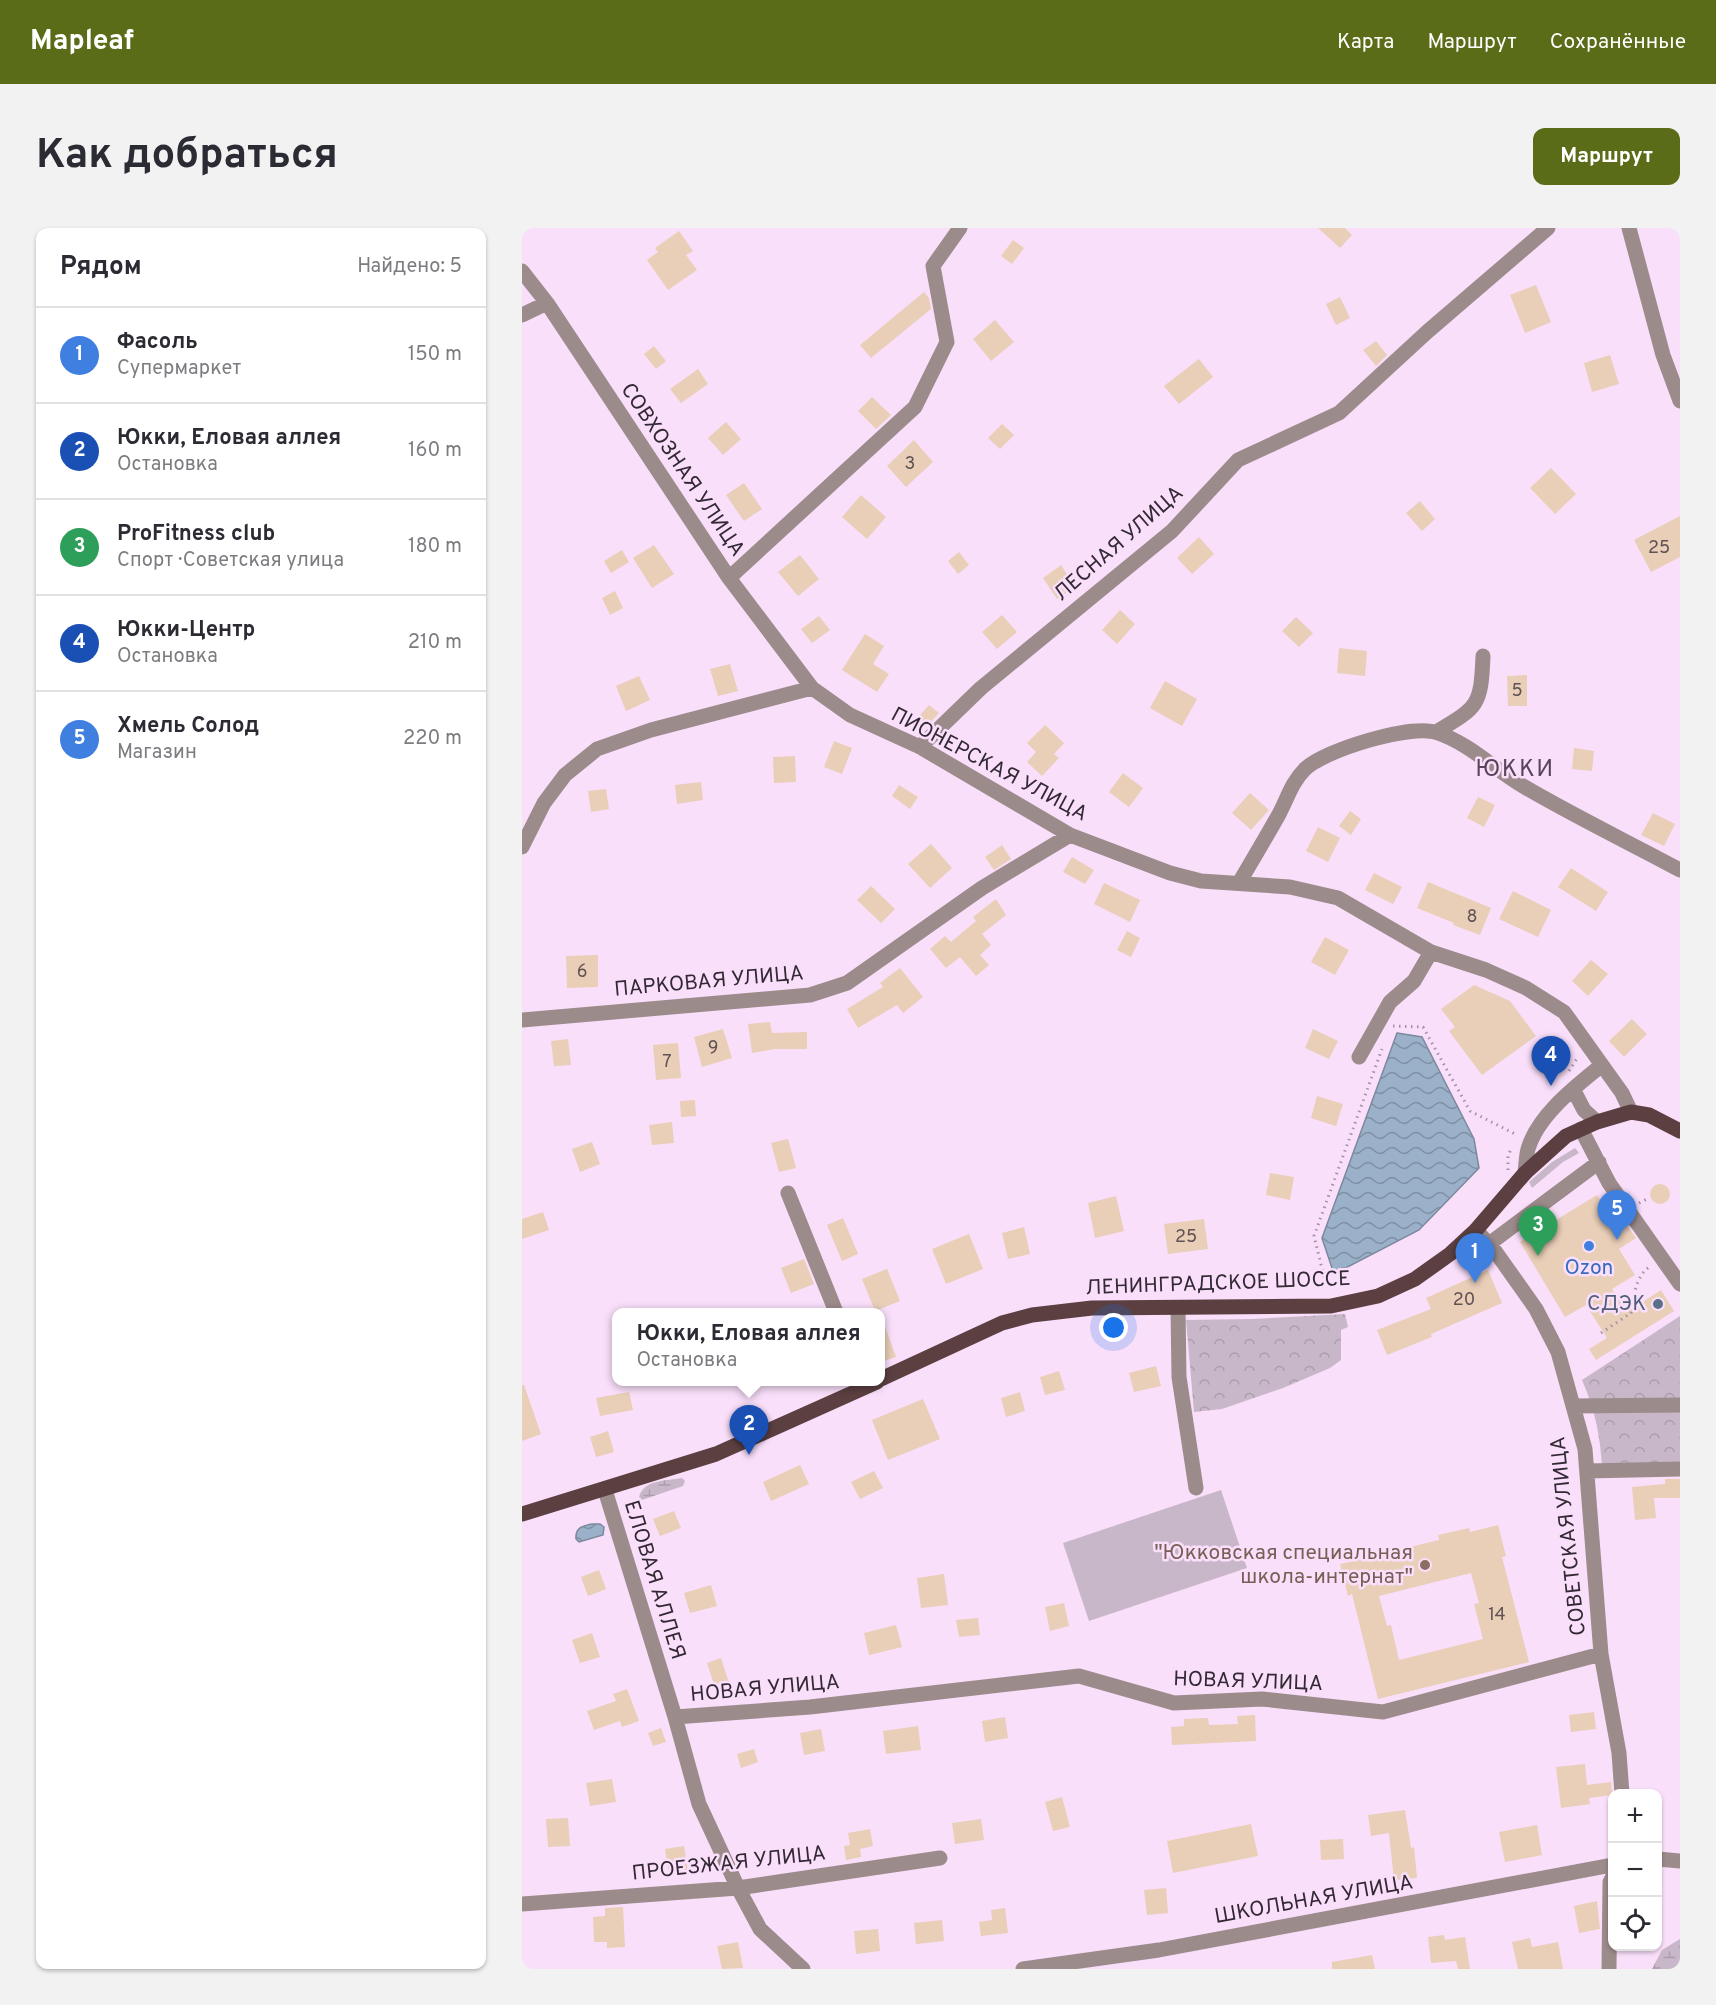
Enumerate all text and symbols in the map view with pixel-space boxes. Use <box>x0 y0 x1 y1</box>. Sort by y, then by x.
text: Mapleaf <box>30 24 134 60</box>
text: Карта <box>1337 29 1394 56</box>
text: Маршрут <box>1427 29 1517 56</box>
text: Сохранённые <box>1550 29 1686 56</box>
button: Маршрут <box>1533 128 1680 185</box>
text: Как добраться <box>36 130 338 183</box>
text: Рядом <box>60 251 142 284</box>
text: Найдено: 5 <box>357 254 462 280</box>
text: Фасоль <box>117 329 198 356</box>
text: 1 <box>76 342 84 368</box>
text: 150 m <box>408 342 462 368</box>
text: Супермаркет <box>117 356 241 382</box>
street label: СОВХОЗНАЯ УЛИЦА <box>614 378 750 562</box>
text: Юкки, Еловая аллея <box>117 425 341 452</box>
text: 2 <box>73 438 86 464</box>
text: 160 m <box>408 438 462 464</box>
text: Остановка <box>117 452 218 478</box>
house number: 3 <box>905 453 915 476</box>
street label: ЛЕСНАЯ УЛИЦА <box>1049 480 1189 608</box>
text: ProFitness club <box>117 521 275 548</box>
text: 3 <box>74 534 86 560</box>
text: 180 m <box>408 534 462 560</box>
house number: 25 <box>1648 537 1670 560</box>
text: Спорт · Советская улица <box>117 548 344 574</box>
text: Юкки-Центр <box>117 617 255 644</box>
text: 4 <box>73 630 86 656</box>
text: 210 m <box>408 630 462 656</box>
text: Остановка <box>117 644 218 670</box>
house number: 5 <box>1511 680 1523 703</box>
street label: ПИОНЕРСКАЯ УЛИЦА <box>886 702 1092 828</box>
text: Хмель Солод <box>117 713 259 740</box>
text: 5 <box>73 726 86 752</box>
text: 220 m <box>403 726 462 752</box>
text: Магазин <box>117 740 197 766</box>
district label: ЮККИ <box>1475 755 1555 785</box>
house number: 8 <box>1467 906 1478 929</box>
street label: ПАРКОВАЯ УЛИЦА <box>613 960 805 1004</box>
house number: 6 <box>577 961 587 984</box>
pin: 4 <box>1532 1036 1570 1086</box>
house number: 9 <box>708 1037 718 1060</box>
house number: 7 <box>662 1051 672 1074</box>
pin: 5 <box>1598 1190 1636 1240</box>
pin: 3 <box>1518 1206 1558 1256</box>
house number: 25 <box>1175 1226 1197 1249</box>
pin: 1 <box>1456 1234 1494 1283</box>
marker: Ozon <box>1582 1239 1596 1253</box>
place label: Ozon <box>1565 1255 1613 1282</box>
street label: ЛЕНИНГРАДСКОЕ ШОССЕ <box>1085 1266 1351 1302</box>
house number: 20 <box>1453 1289 1475 1312</box>
place label: СДЭК <box>1587 1291 1646 1318</box>
marker: СДЭК <box>1651 1297 1665 1311</box>
popup <box>612 1308 885 1386</box>
your location <box>1099 1313 1128 1342</box>
text: Юкки, Еловая аллея <box>636 1321 861 1348</box>
text: Остановка <box>636 1348 737 1374</box>
pin: 2 <box>730 1406 768 1455</box>
street label: СОВЕТСКАЯ УЛИЦА <box>1545 1435 1593 1637</box>
street label: ЕЛОВАЯ АЛЛЕЯ <box>617 1497 691 1663</box>
place label: "Юкковская специальная школа-интернат" <box>1154 1540 1413 1591</box>
marker: "Юкковская специальная школа-интернат" <box>1418 1558 1432 1572</box>
house number: 14 <box>1488 1604 1506 1627</box>
street label: НОВАЯ УЛИЦА <box>1173 1666 1323 1698</box>
street label: НОВАЯ УЛИЦА <box>689 1669 841 1709</box>
map controls <box>1608 1789 1662 1951</box>
button: + <box>1608 1789 1662 1843</box>
street label: ПРОЕЗЖАЯ УЛИЦА <box>631 1840 827 1888</box>
button: − <box>1608 1843 1662 1897</box>
street label: ШКОЛЬНАЯ УЛИЦА <box>1212 1869 1416 1931</box>
button: locate <box>1608 1897 1662 1951</box>

